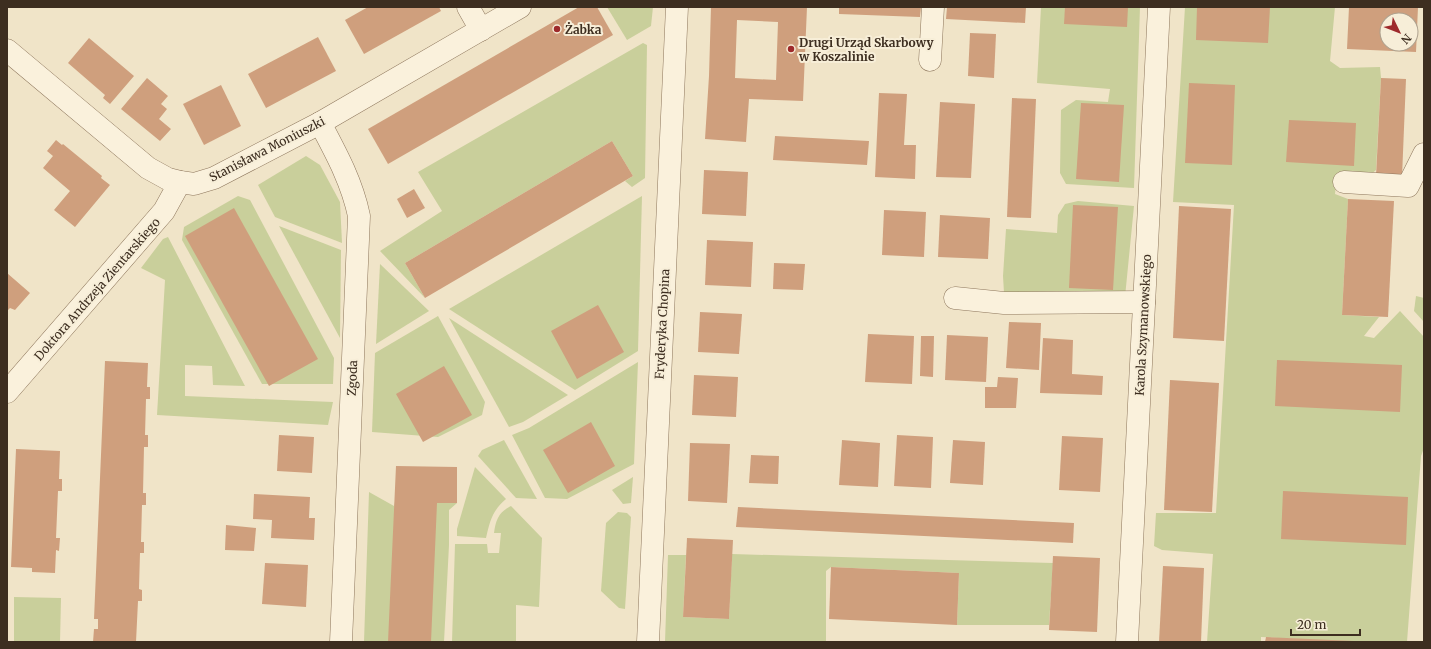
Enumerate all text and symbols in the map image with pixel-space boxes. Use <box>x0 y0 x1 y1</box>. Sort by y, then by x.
north arrow <box>1379 12 1419 52</box>
place label: Żabka <box>565 22 602 37</box>
marker: Żabka <box>552 24 562 34</box>
text: N <box>1398 31 1414 47</box>
place label: Drugi Urząd Skarbowy w Koszalinie <box>798 35 935 64</box>
marker: Drugi Urząd Skarbowy w Koszalinie <box>786 44 796 54</box>
street label: Stanisława Moniuszki <box>207 113 327 185</box>
street label: Doktora Andrzeja Zientarskiego <box>31 215 163 363</box>
street label: Karola Szymanowskiego <box>1132 254 1154 396</box>
street label: Fryderyka Chopina <box>652 268 672 380</box>
street label: Zgoda <box>344 359 360 396</box>
scale bar <box>1291 611 1360 637</box>
text: 20 m <box>1297 617 1326 632</box>

